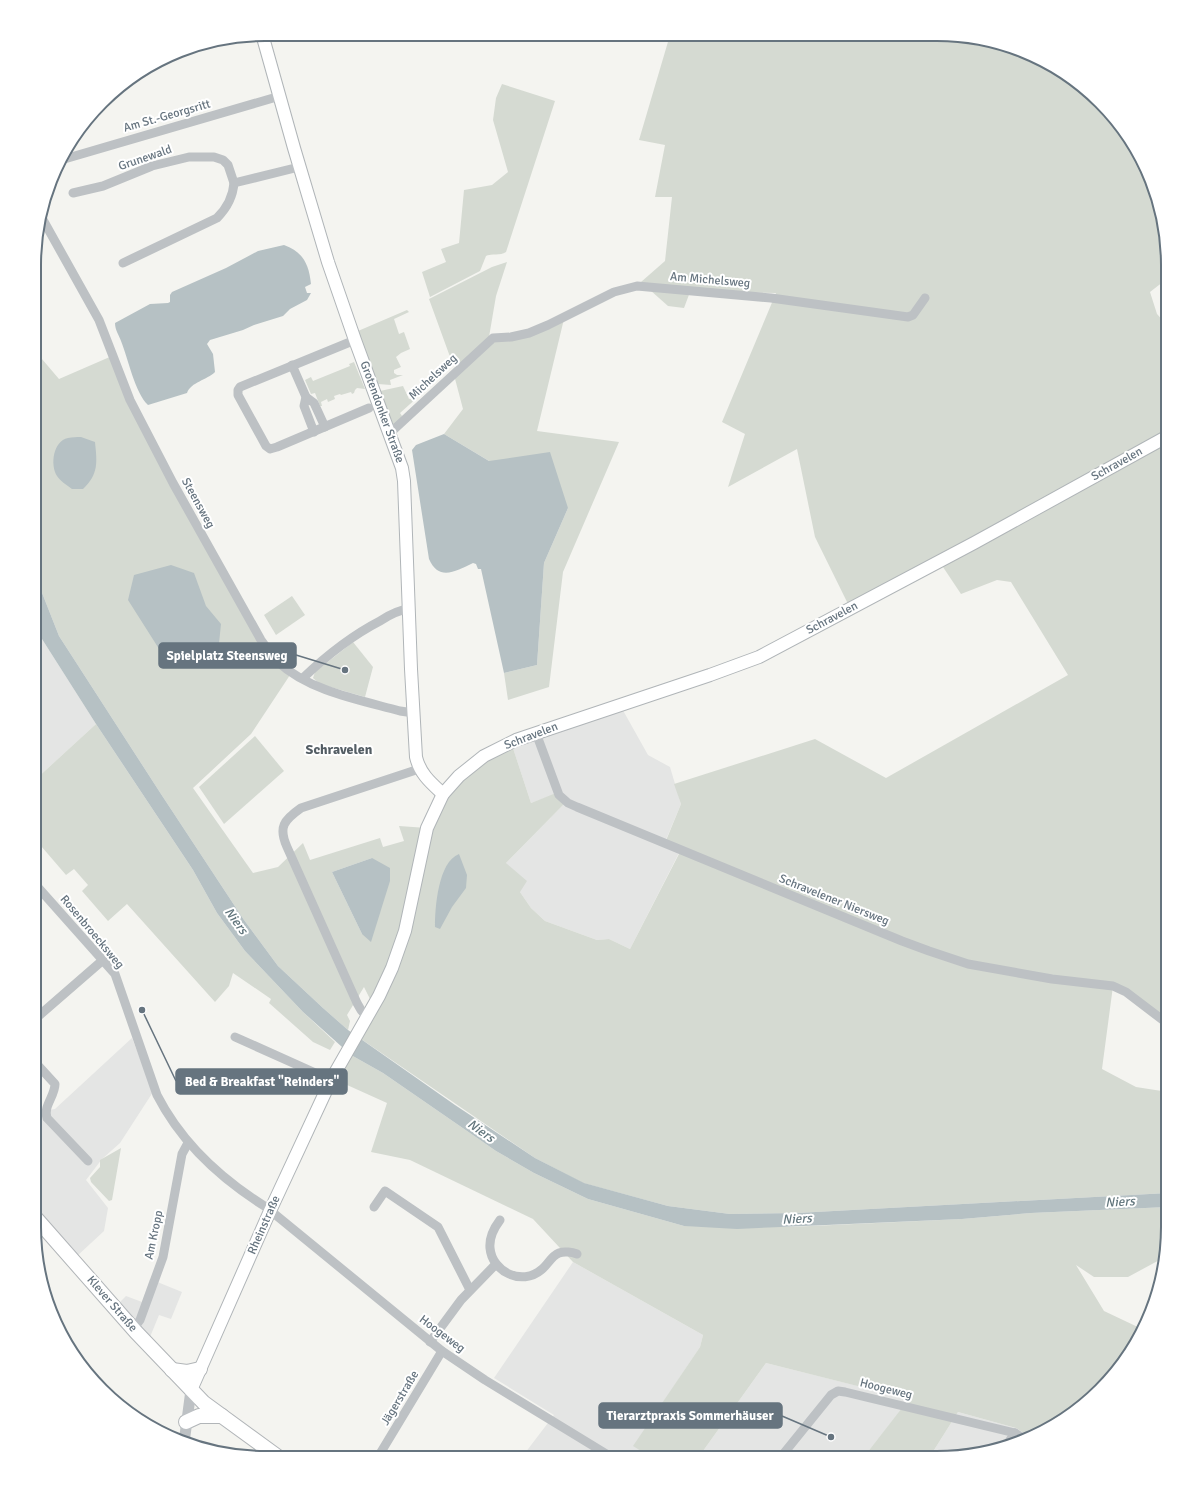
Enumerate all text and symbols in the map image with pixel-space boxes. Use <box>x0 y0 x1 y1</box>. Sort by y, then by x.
street label: Am St.-Georgsritt <box>122 96 212 136</box>
street label: Grunewald <box>116 142 174 174</box>
street label: Am Michelsweg <box>669 269 751 291</box>
street label: Michelsweg <box>406 351 460 403</box>
street label: Grotendonker Straße <box>357 359 407 465</box>
street label: Schravelen <box>1089 444 1145 484</box>
street label: Steensweg <box>178 475 218 531</box>
street label: Schravelen <box>804 598 860 638</box>
callout: Spielplatz Steensweg <box>159 643 296 668</box>
text: Spielplatz Steensweg <box>167 648 288 664</box>
street label: Schravelen <box>502 719 560 753</box>
district label: Schravelen <box>306 741 373 758</box>
street label: Schravelener Niersweg <box>777 871 891 929</box>
street label: Rosenbroecksweg <box>57 892 127 972</box>
water label: Niers <box>221 904 252 939</box>
callout: Bed & Breakfast "Reinders" <box>176 1069 347 1094</box>
text: Bed & Breakfast "Reinders" <box>185 1074 339 1090</box>
water label: Niers <box>464 1116 499 1147</box>
street label: Rheinstraße <box>244 1193 284 1257</box>
water label: Niers <box>1105 1193 1136 1211</box>
street label: Am Kropp <box>141 1209 167 1261</box>
water label: Niers <box>782 1210 813 1228</box>
street label: Klever Straße <box>84 1273 140 1335</box>
street label: Hoogeweg <box>416 1312 468 1356</box>
street label: Jägerstraße <box>378 1368 422 1428</box>
street label: Hoogeweg <box>858 1375 914 1403</box>
callout: Tierarztpraxis Sommerhäuser <box>599 1403 782 1428</box>
text: Tierarztpraxis Sommerhäuser <box>606 1408 774 1424</box>

